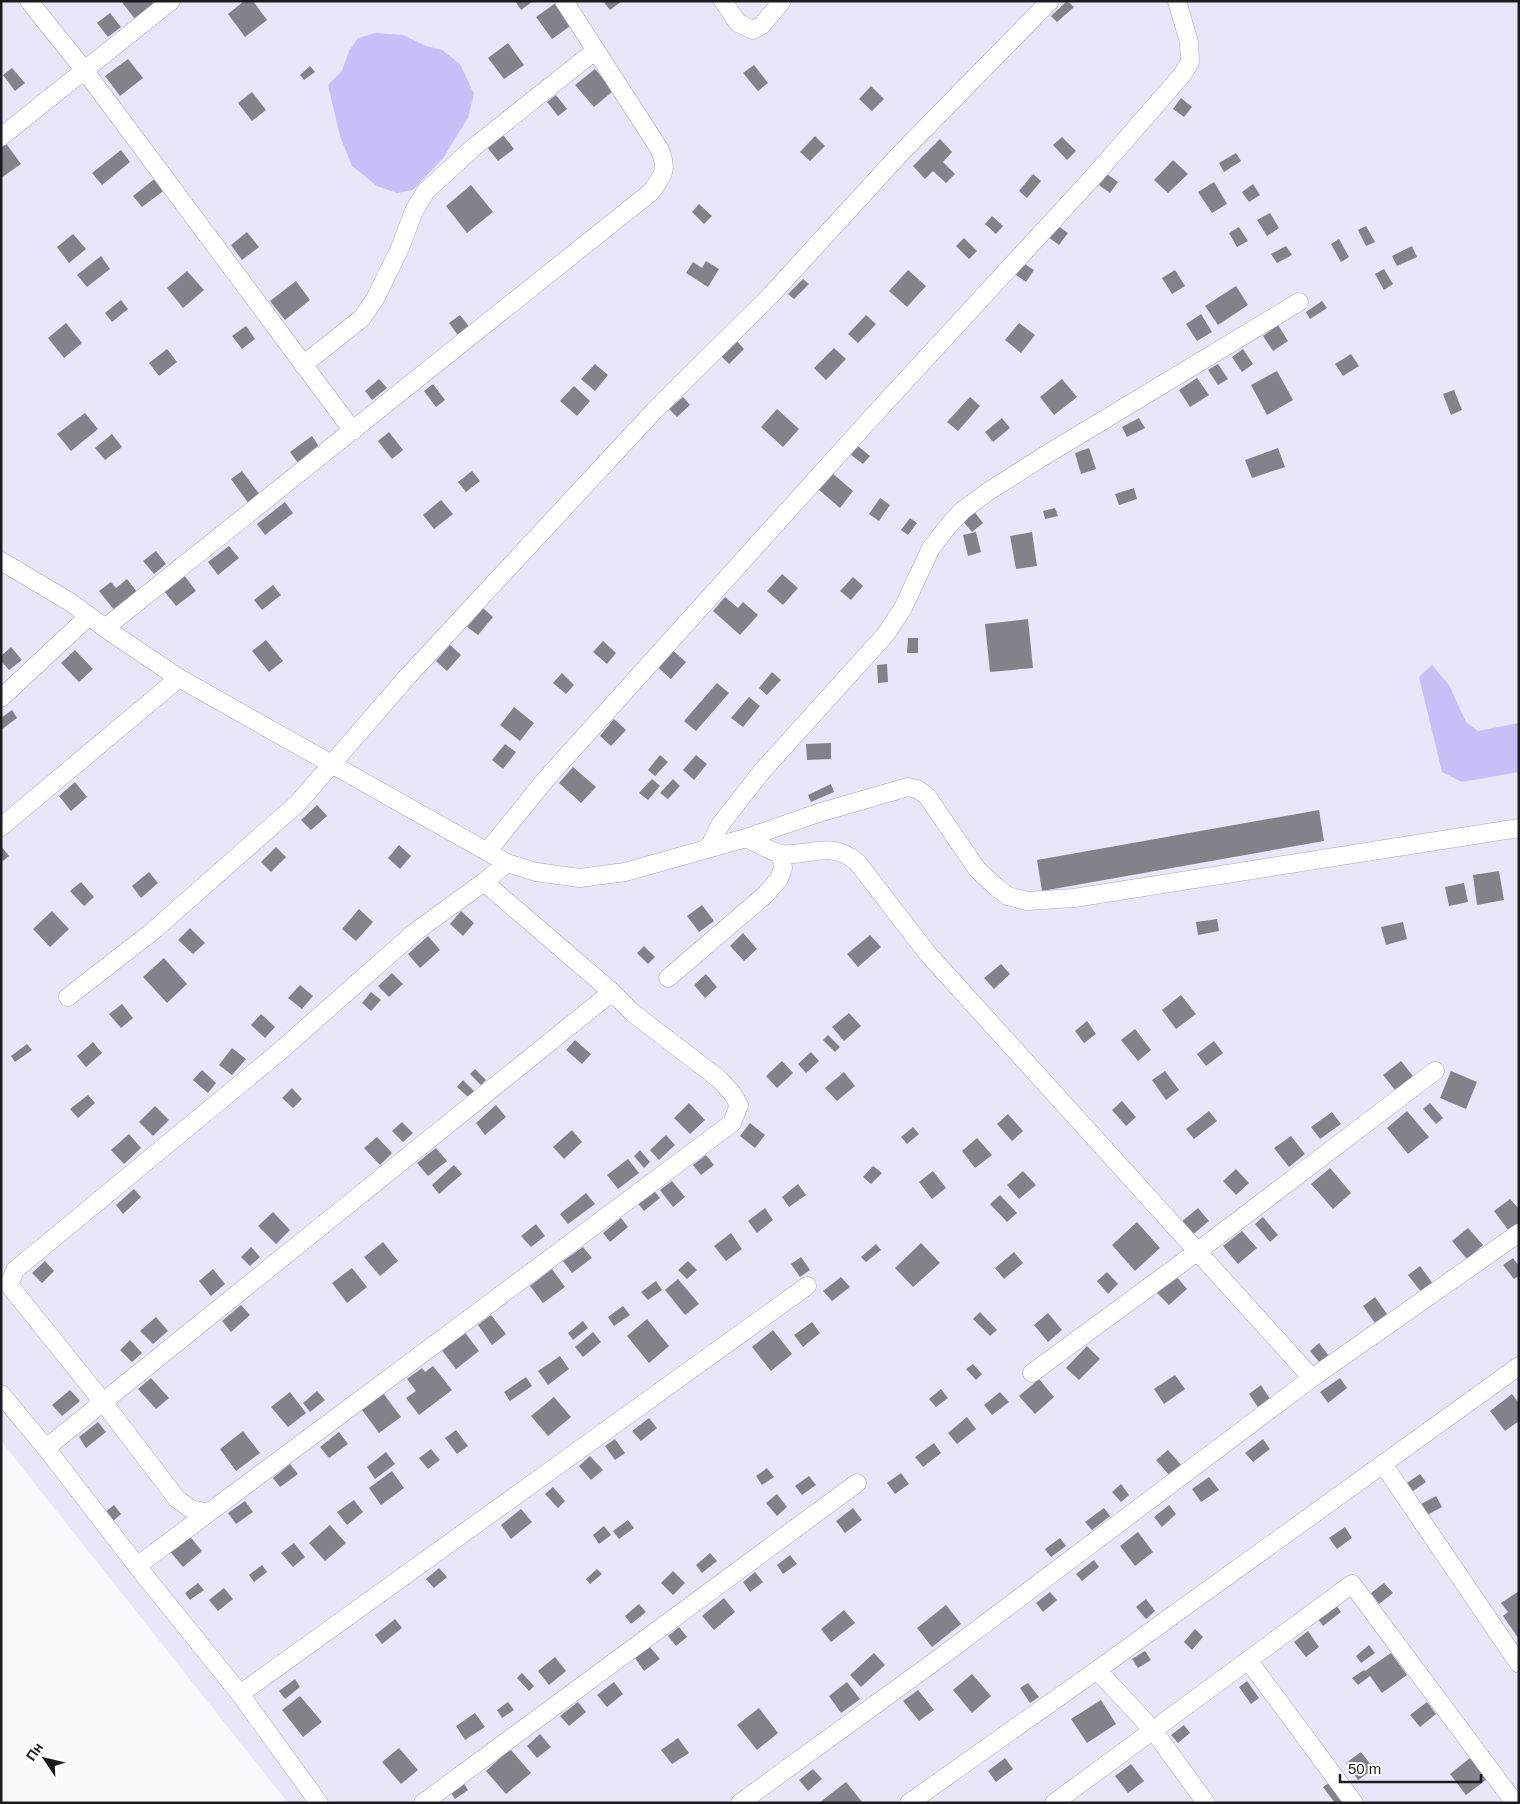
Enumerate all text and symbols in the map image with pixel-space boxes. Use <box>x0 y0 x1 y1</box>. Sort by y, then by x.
north arrow <box>20 1734 70 1784</box>
text: Пн <box>22 1739 46 1764</box>
scale bar <box>1340 1752 1481 1784</box>
text: 50 m <box>1348 1760 1381 1777</box>

